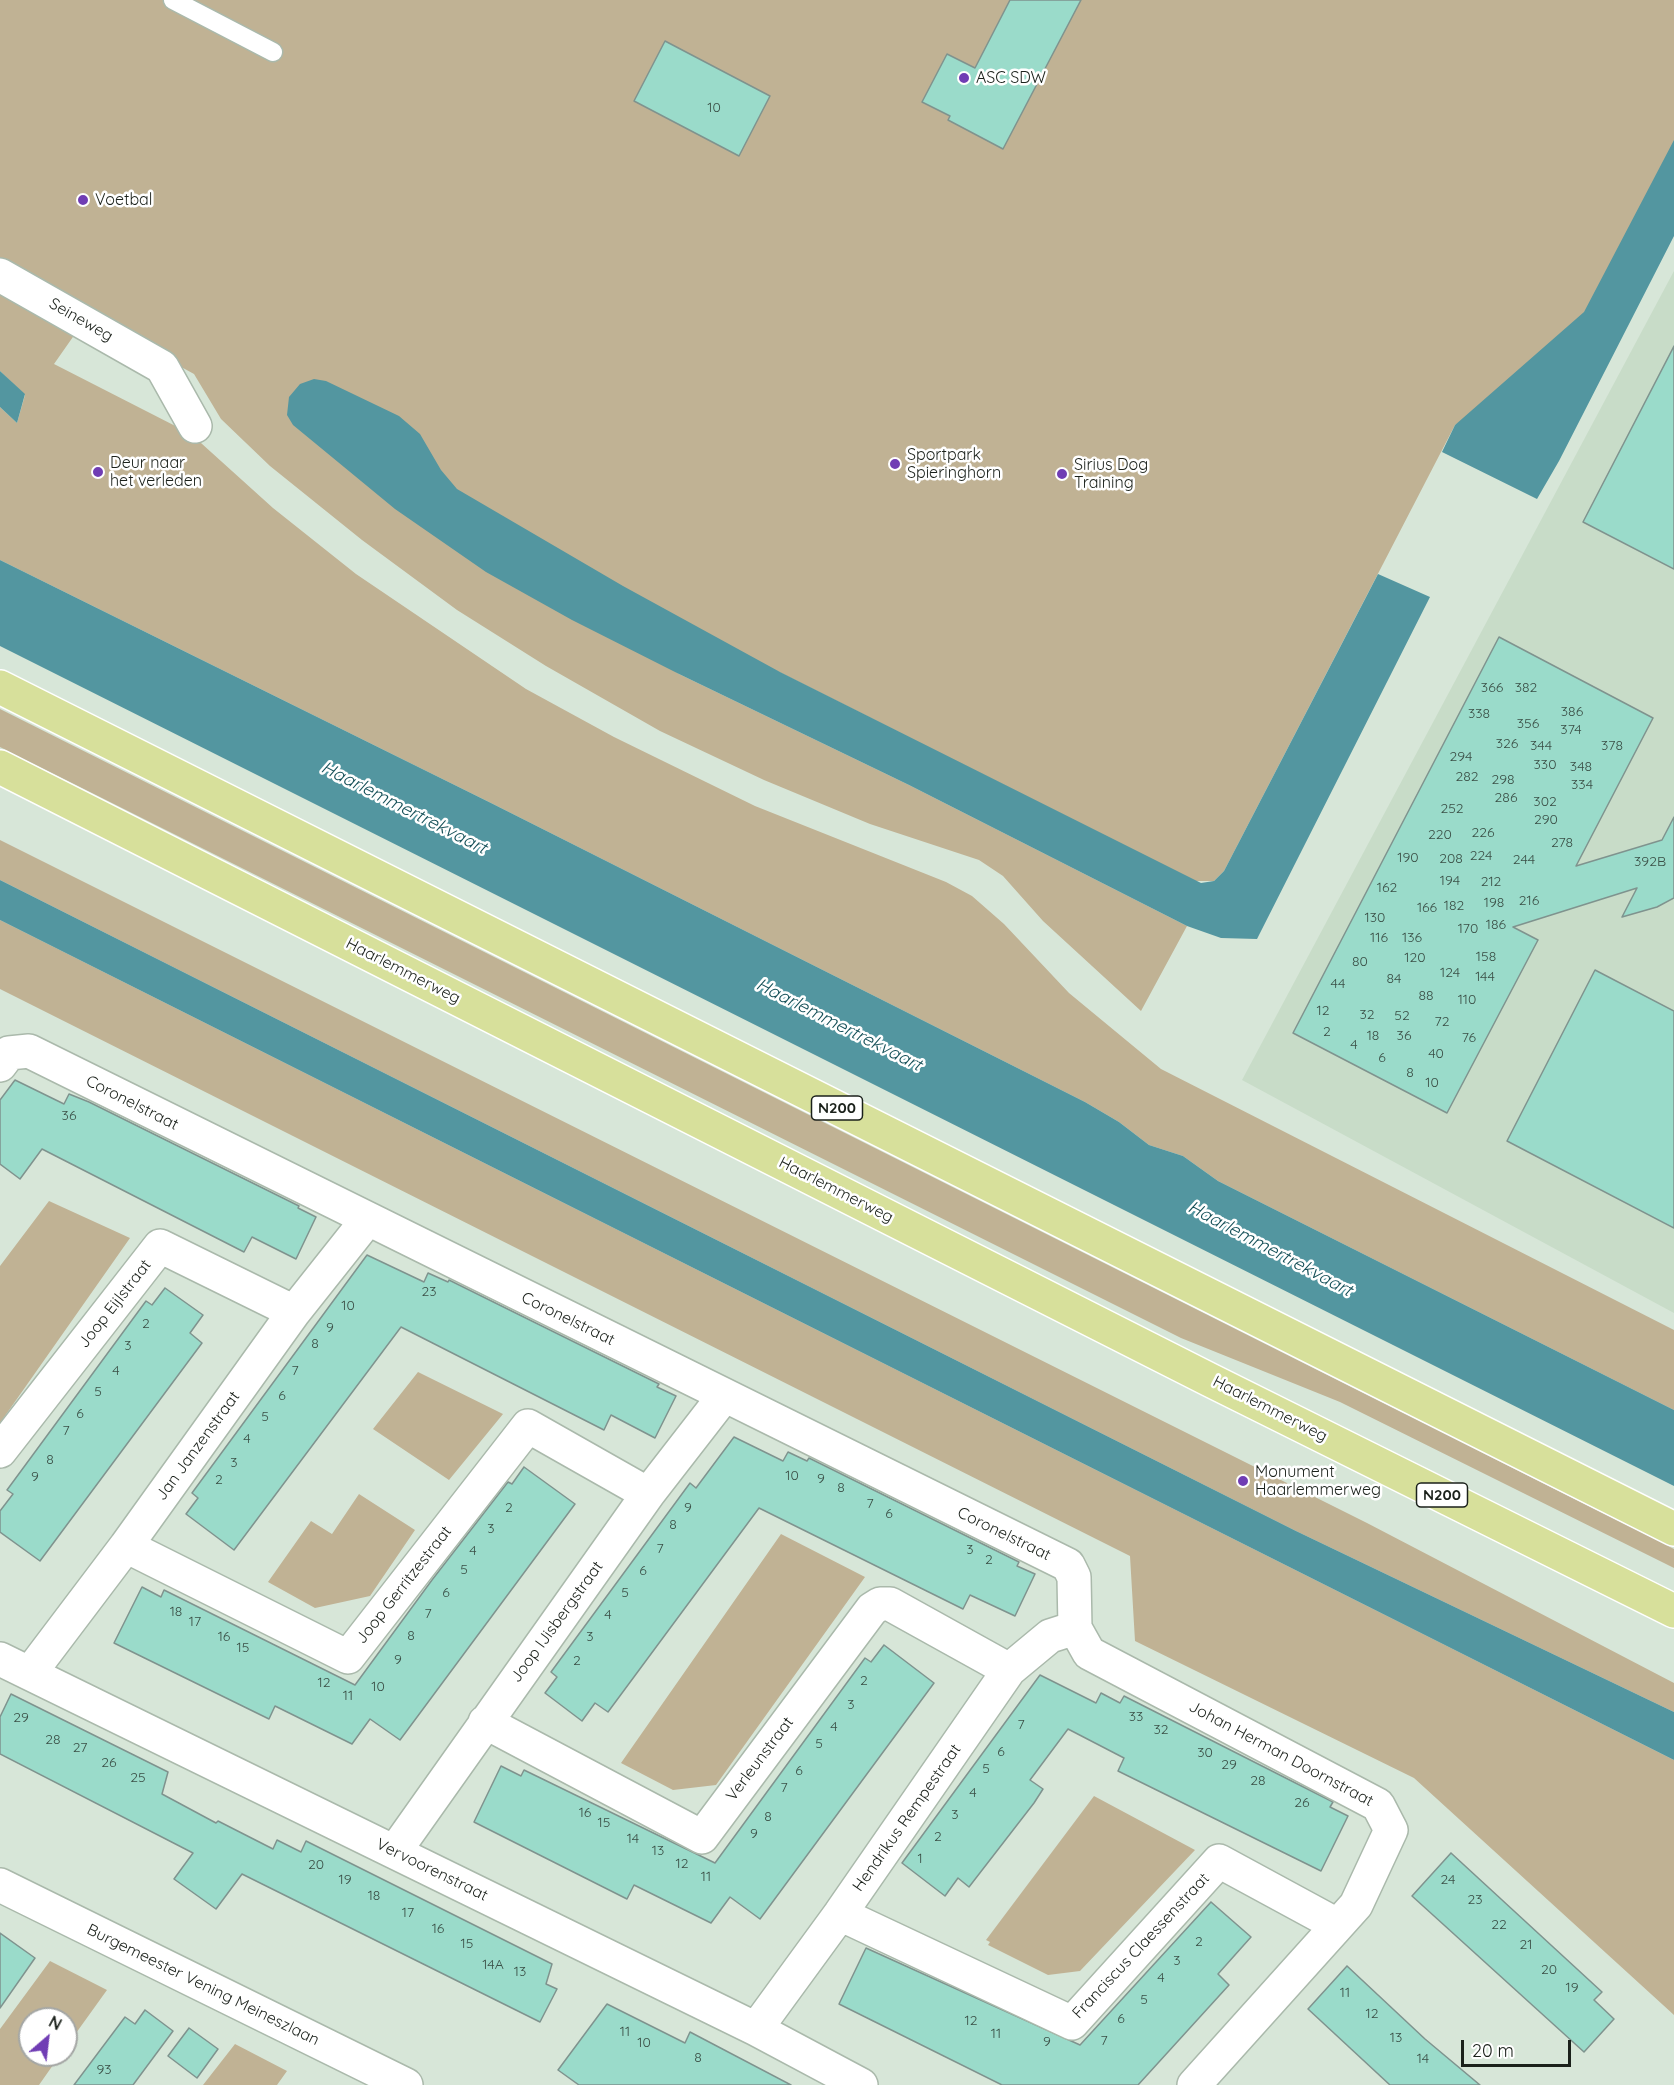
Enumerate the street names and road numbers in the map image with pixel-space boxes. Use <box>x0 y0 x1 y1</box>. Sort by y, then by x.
street label: Seineweg <box>46 294 116 346</box>
street label: Haarlemmerweg <box>343 934 463 1008</box>
street label: Coronelstraat <box>82 1071 182 1135</box>
road number: N200 <box>812 1096 862 1120</box>
street label: Haarlemmerweg <box>776 1153 896 1227</box>
street label: Joop Eijlstraat <box>75 1256 155 1352</box>
street label: Coronelstraat <box>518 1288 618 1350</box>
street label: Haarlemmerweg <box>1210 1372 1330 1446</box>
street label: Jan Janzenstraat <box>152 1388 244 1504</box>
road number: N200 <box>1416 1483 1468 1507</box>
street label: Coronelstraat <box>954 1503 1054 1565</box>
street label: Joop Gerritzestraat <box>352 1522 456 1648</box>
street label: Joop IJisbergstraat <box>507 1558 607 1686</box>
street label: Johan Herman Doornstraat <box>1186 1697 1376 1811</box>
street label: Verleunstraat <box>722 1713 798 1805</box>
street label: Hendrikus Rempestraat <box>849 1741 965 1895</box>
street label: Vervoorenstraat <box>373 1835 491 1905</box>
street label: Franciscus Claessenstraat <box>1068 1869 1214 2023</box>
street label: Burgemeester Vening Meineszlaan <box>84 1920 322 2050</box>

